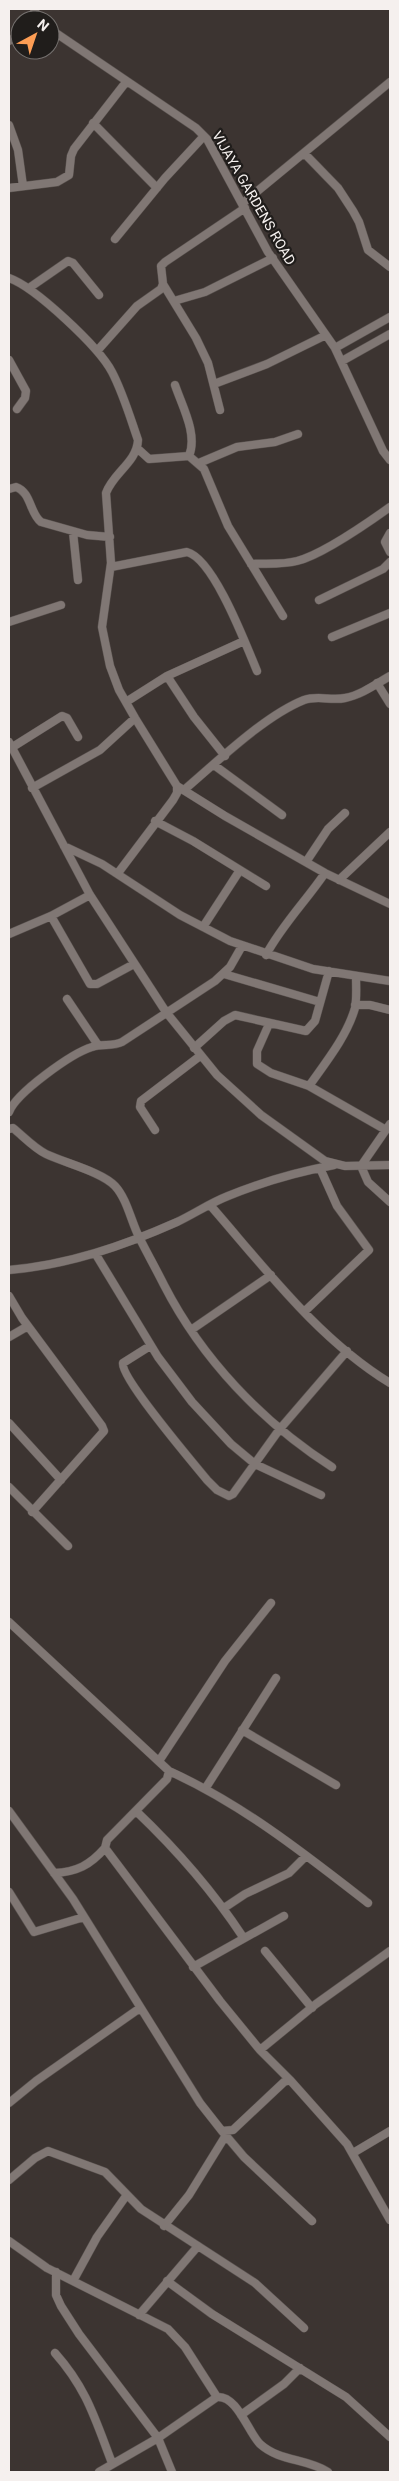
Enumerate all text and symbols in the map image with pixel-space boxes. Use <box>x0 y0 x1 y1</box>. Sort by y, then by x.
north arrow <box>10 10 60 60</box>
text: N <box>34 16 52 34</box>
street label: VIJAYA GARDENS ROAD <box>209 128 299 268</box>

